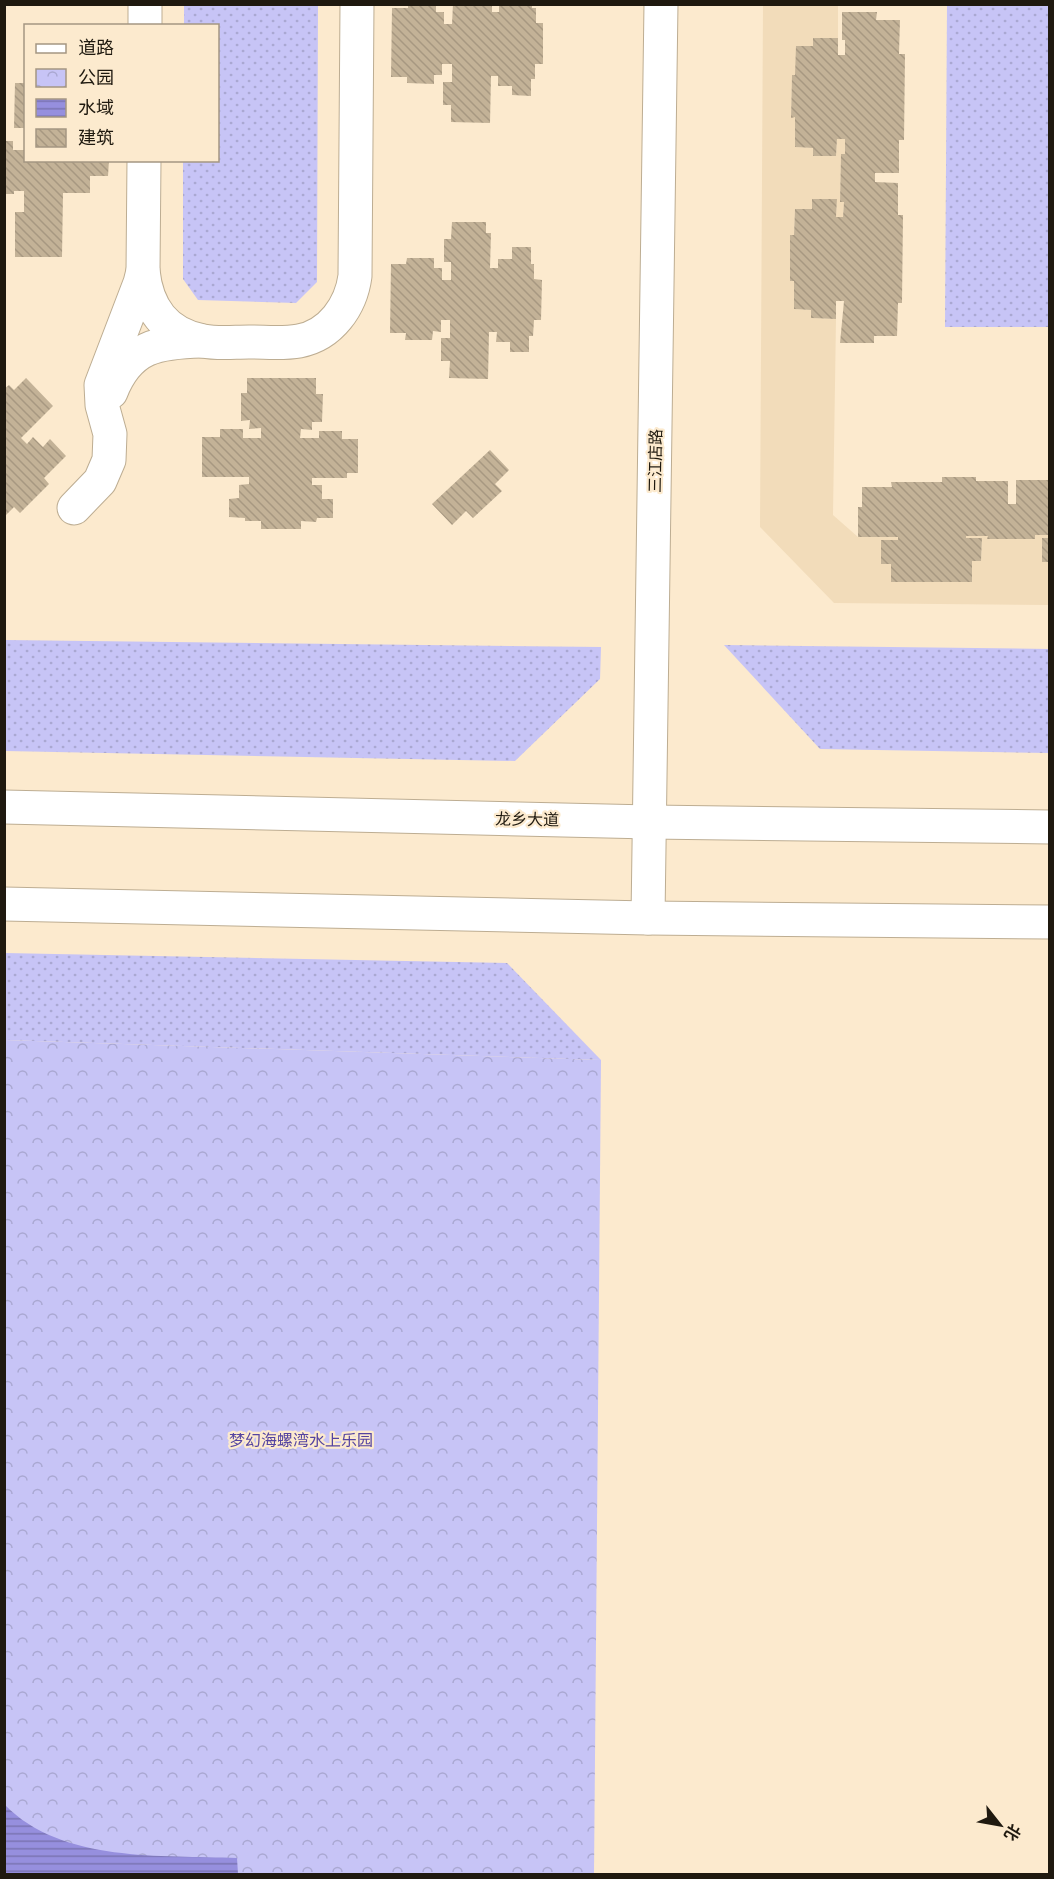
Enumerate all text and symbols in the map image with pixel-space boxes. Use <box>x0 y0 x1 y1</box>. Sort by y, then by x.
legend <box>24 24 219 162</box>
text: 道路 <box>78 37 114 58</box>
text: 公园 <box>78 67 114 88</box>
text: 水域 <box>78 97 114 118</box>
text: 建筑 <box>78 127 114 148</box>
street label: 三江店路 <box>644 429 666 493</box>
street label: 龙乡大道 <box>495 808 559 830</box>
park label: 梦幻海螺湾水上乐园 <box>229 1430 373 1450</box>
north arrow <box>970 1795 1030 1855</box>
text: 北 <box>1000 1821 1026 1845</box>

